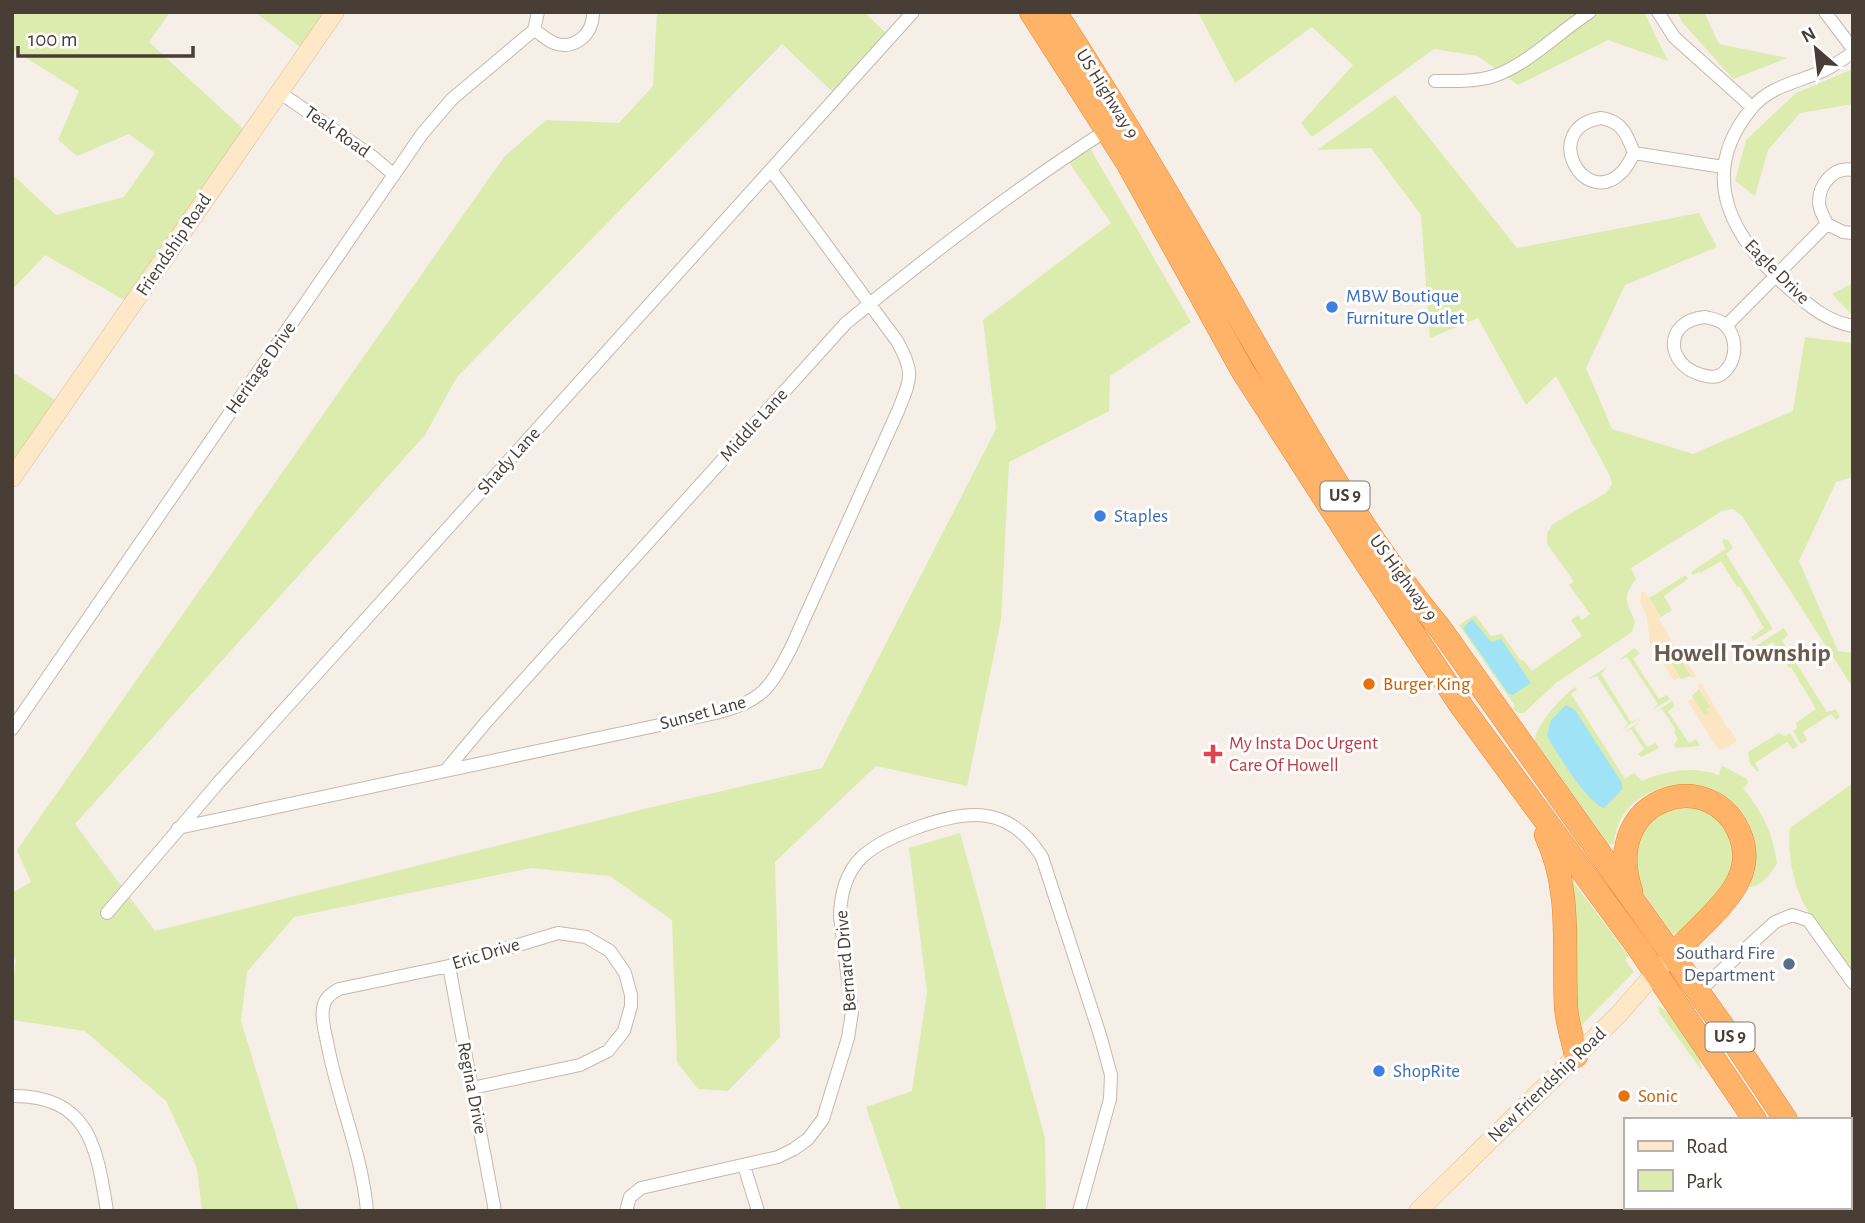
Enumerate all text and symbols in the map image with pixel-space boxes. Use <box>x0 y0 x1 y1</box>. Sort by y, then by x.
scale bar <box>18 14 192 58</box>
north arrow <box>1781 14 1851 84</box>
text: N <box>1798 24 1819 47</box>
text: 100 m <box>28 29 78 50</box>
street label: US Highway 9 <box>1072 46 1142 142</box>
street label: Teak Road <box>301 103 373 161</box>
street label: Friendship Road <box>133 190 215 300</box>
street label: Eagle Drive <box>1741 236 1813 308</box>
place label: MBW Boutique Furniture Outlet <box>1346 287 1464 328</box>
marker: MBW Boutique Furniture Outlet <box>1324 299 1340 315</box>
street label: Heritage Drive <box>222 318 300 418</box>
street label: Middle Lane <box>717 385 791 465</box>
street label: Shady Lane <box>474 424 544 498</box>
road number: US 9 <box>1320 482 1370 510</box>
place label: Staples <box>1114 507 1168 526</box>
marker: Staples <box>1092 508 1108 524</box>
street label: US Highway 9 <box>1365 531 1441 625</box>
district label: Howell Township <box>1653 640 1831 666</box>
place label: Burger King <box>1383 675 1471 694</box>
marker: Burger King <box>1361 676 1377 692</box>
street label: Sunset Lane <box>658 692 748 734</box>
place label: My Insta Doc Urgent Care Of Howell <box>1229 734 1378 775</box>
marker: My Insta Doc Urgent Care Of Howell <box>1203 744 1223 764</box>
street label: Bernard Drive <box>832 909 860 1013</box>
street label: Eric Drive <box>450 935 522 973</box>
place label: Southard Fire Department <box>1676 944 1775 985</box>
marker: Southard Fire Department <box>1781 956 1797 972</box>
road number: US 9 <box>1706 1022 1754 1052</box>
street label: New Friendship Road <box>1484 1024 1610 1146</box>
street label: Regina Drive <box>454 1040 490 1136</box>
place label: ShopRite <box>1393 1062 1460 1081</box>
marker: ShopRite <box>1371 1063 1387 1079</box>
place label: Sonic <box>1638 1087 1677 1106</box>
marker: Sonic <box>1616 1088 1632 1104</box>
legend <box>1624 1118 1851 1209</box>
text: Road <box>1686 1136 1728 1157</box>
text: Park <box>1686 1171 1723 1192</box>

